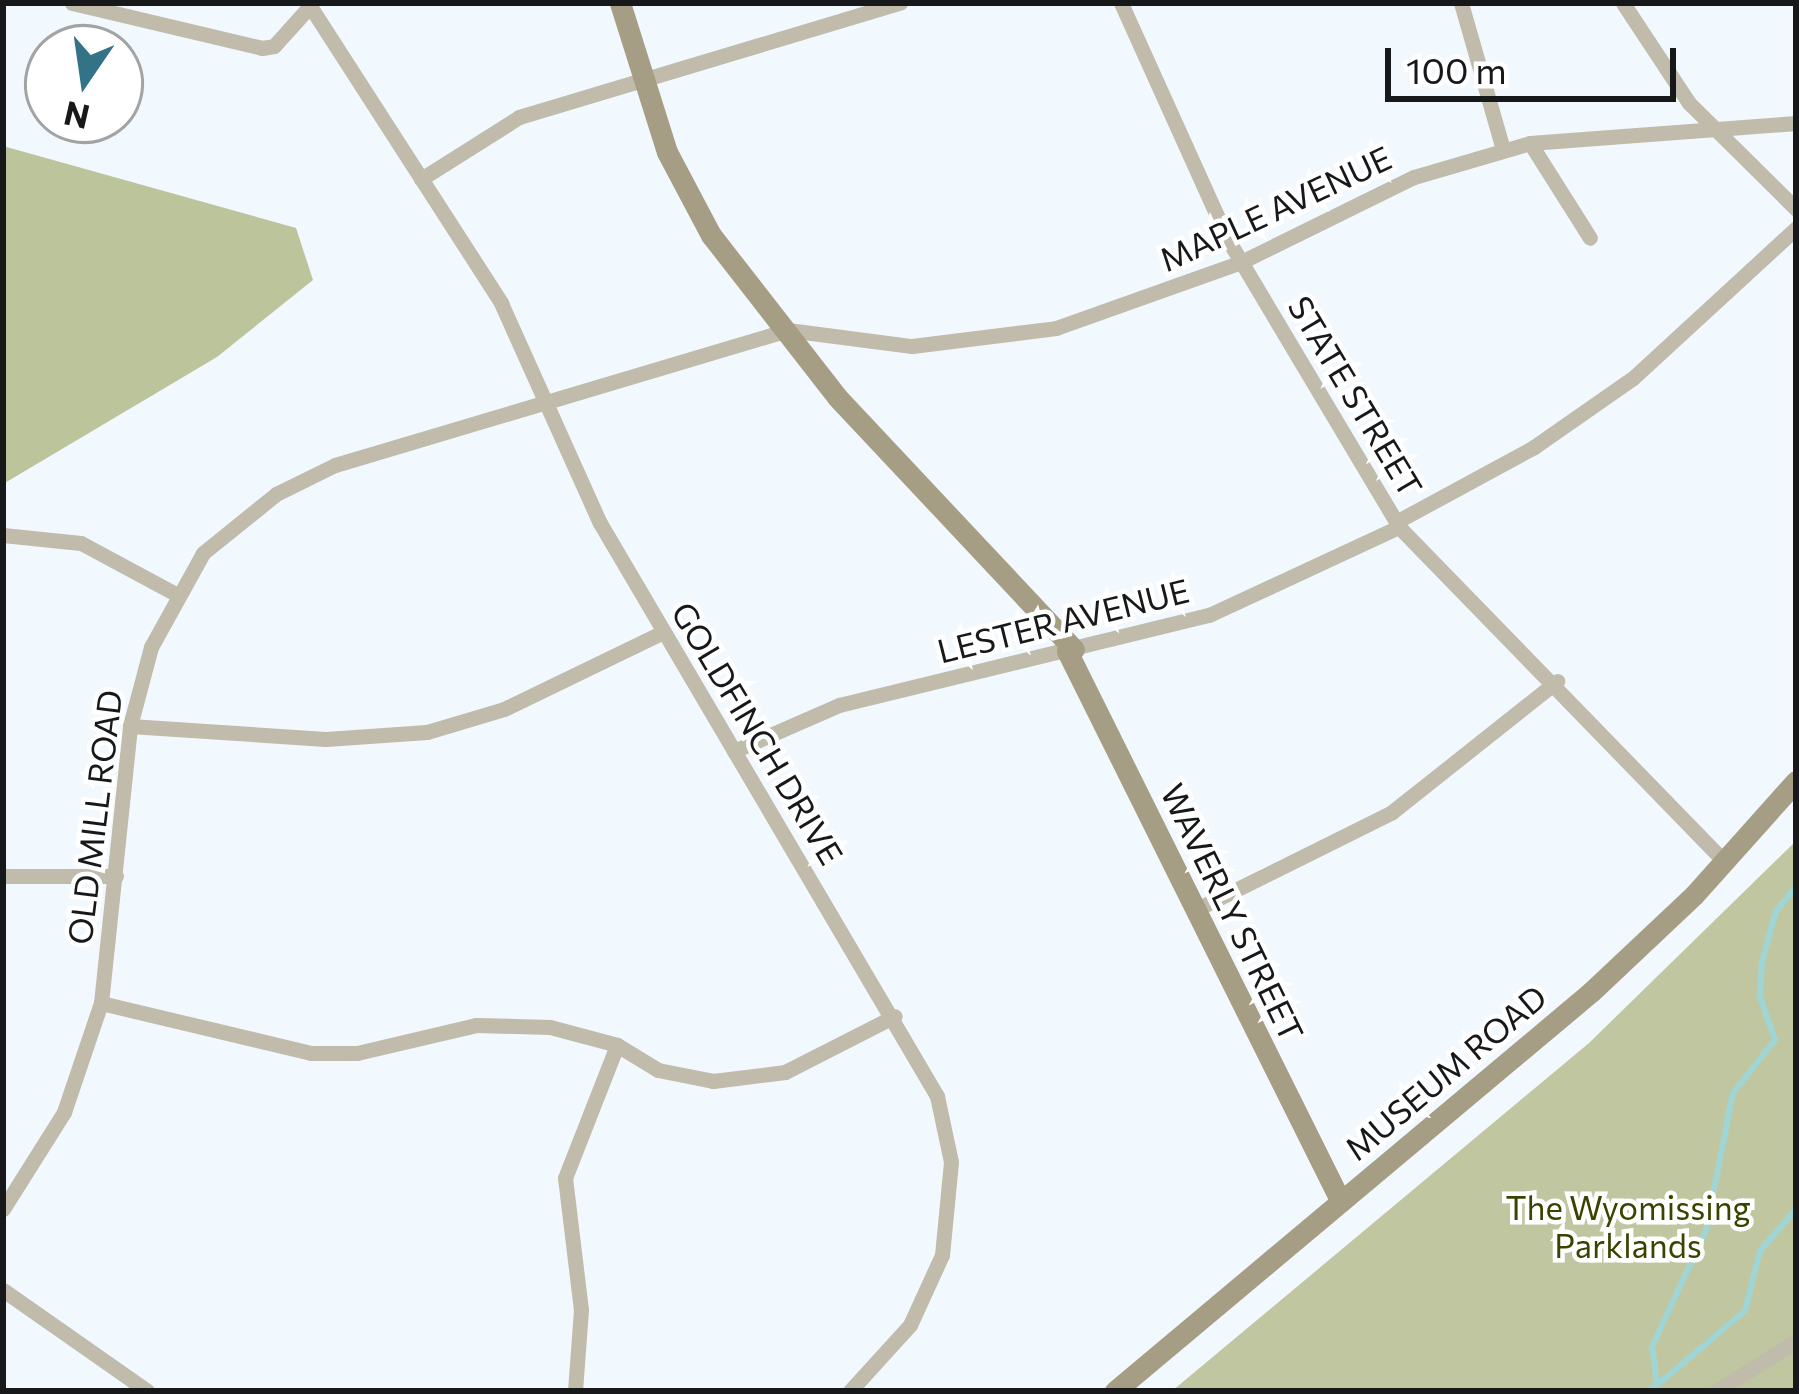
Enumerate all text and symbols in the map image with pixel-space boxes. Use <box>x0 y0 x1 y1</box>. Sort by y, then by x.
north arrow <box>24 24 144 144</box>
scale bar <box>1391 24 1682 98</box>
text: 100 m <box>1406 47 1507 91</box>
text: N <box>60 94 93 139</box>
street label: MAPLE AVENUE <box>1153 137 1397 279</box>
street label: STATE STREET <box>1281 289 1431 503</box>
street label: LESTER AVENUE <box>933 570 1193 670</box>
street label: GOLDFINCH DRIVE <box>664 595 852 871</box>
street label: OLD MILL ROAD <box>59 688 129 946</box>
street label: WAVERLY STREET <box>1153 777 1313 1047</box>
street label: MUSEUM ROAD <box>1336 976 1554 1168</box>
park label: The Wyomissing Parklands <box>1505 1187 1751 1265</box>

